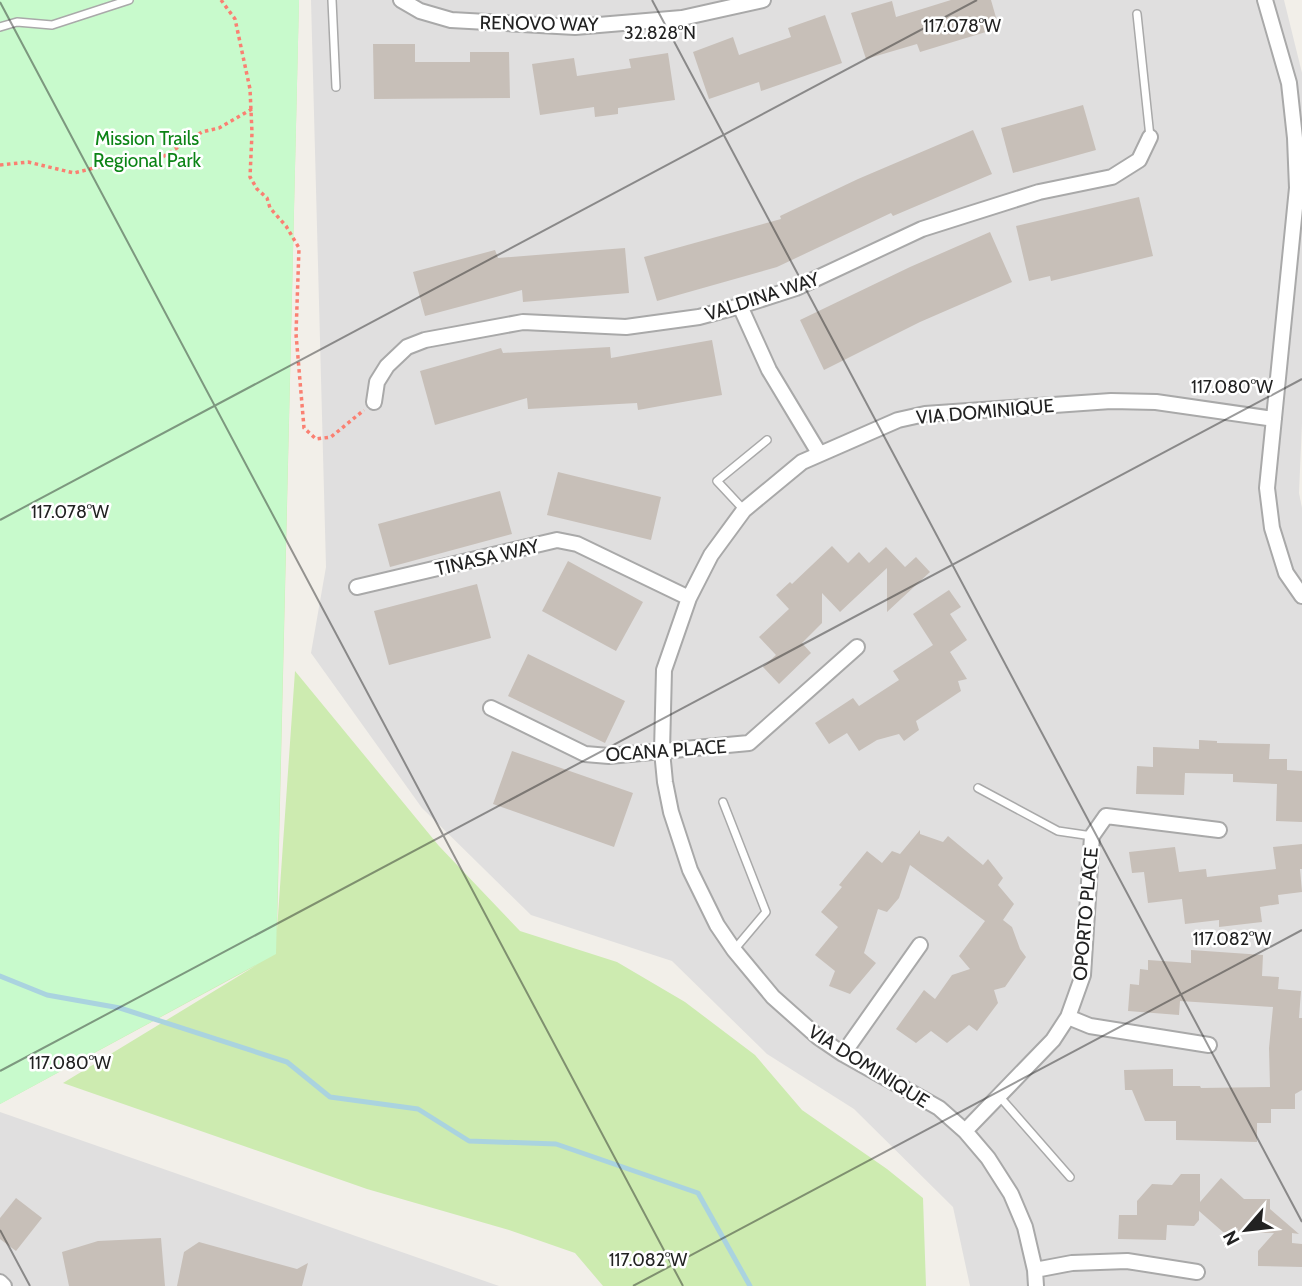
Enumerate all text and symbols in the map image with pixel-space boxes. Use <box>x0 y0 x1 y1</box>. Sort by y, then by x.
street label: RENOVO WAY <box>480 11 599 36</box>
text: 117.078°W <box>923 15 1001 37</box>
text: 32.828°N <box>624 22 696 44</box>
park label: Mission Trails Regional Park <box>93 127 201 172</box>
street label: VALDINA WAY <box>702 267 822 326</box>
text: 117.080°W <box>1191 376 1273 398</box>
street label: VIA DOMINIQUE <box>915 394 1055 429</box>
text: 117.078°W <box>31 501 109 523</box>
street label: TINASA WAY <box>433 534 541 581</box>
street label: OCANA PLACE <box>605 735 727 766</box>
street label: OPORTO PLACE <box>1068 846 1103 982</box>
text: 117.082°W <box>1193 928 1271 950</box>
street label: VIA DOMINIQUE <box>804 1020 933 1113</box>
text: 117.080°W <box>29 1052 111 1074</box>
north arrow <box>1211 1195 1281 1265</box>
text: N <box>1218 1226 1245 1249</box>
text: 117.082°W <box>609 1249 687 1271</box>

